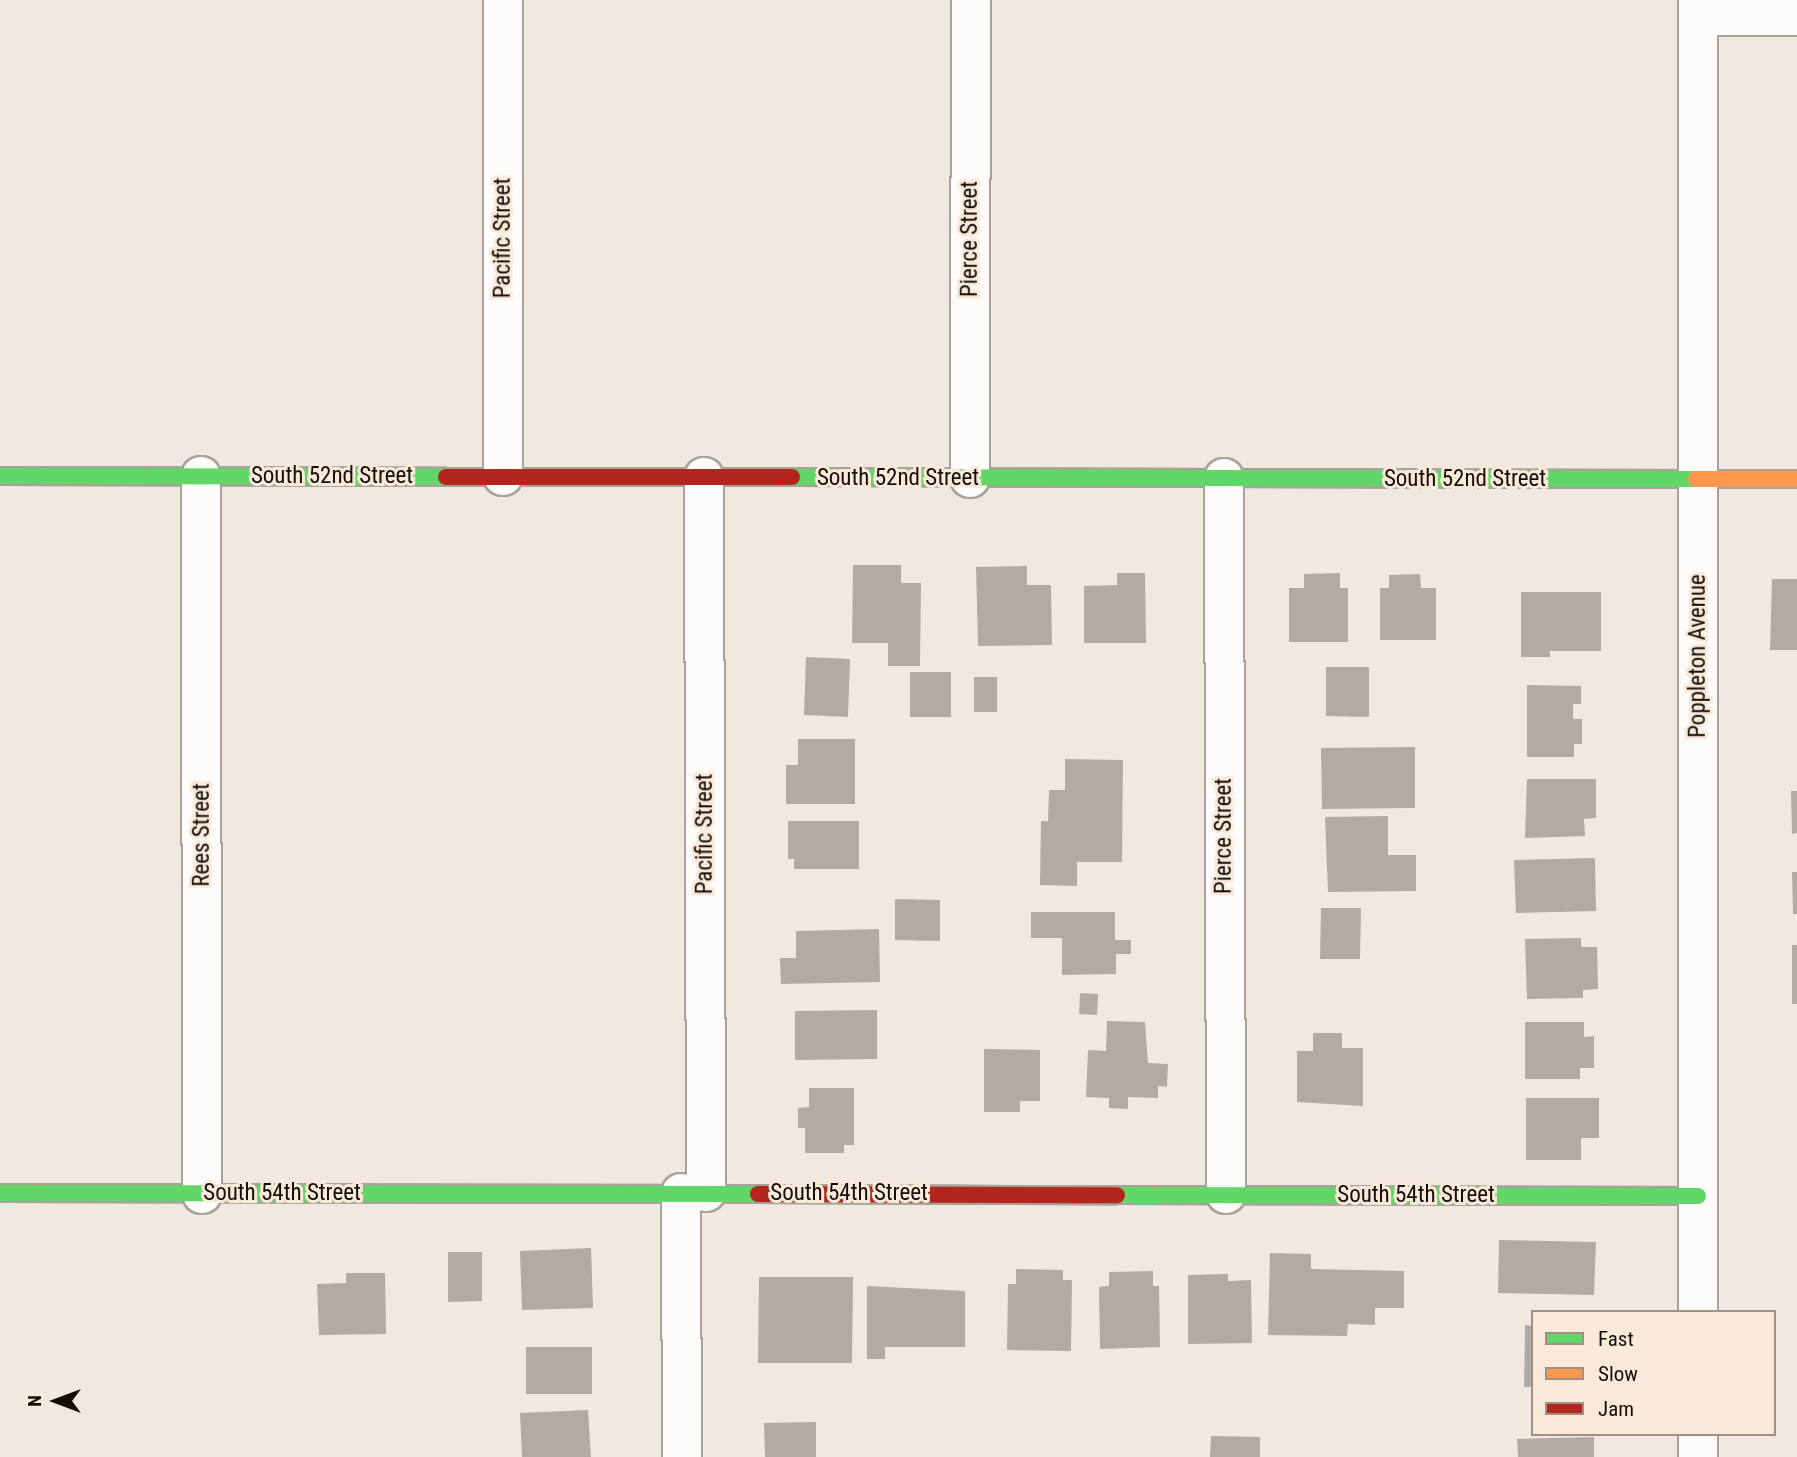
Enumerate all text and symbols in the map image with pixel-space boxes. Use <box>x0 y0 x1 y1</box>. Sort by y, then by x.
street label: Pacific Street <box>489 178 517 298</box>
street label: Pierce Street <box>956 181 984 297</box>
street label: South 52nd Street <box>251 462 413 490</box>
street label: South 52nd Street <box>817 464 979 492</box>
street label: South 52nd Street <box>1384 465 1546 493</box>
street label: Poppleton Avenue <box>1684 574 1712 738</box>
street label: Pacific Street <box>691 774 719 894</box>
street label: Pierce Street <box>1210 778 1238 894</box>
street label: Rees Street <box>188 783 216 887</box>
street label: South 54th Street <box>203 1179 361 1207</box>
street label: South 54th Street <box>770 1179 928 1207</box>
street label: South 54th Street <box>1337 1181 1495 1209</box>
legend <box>1531 1310 1776 1436</box>
text: Fast <box>1598 1327 1634 1351</box>
text: Slow <box>1598 1362 1638 1386</box>
north arrow <box>21 1366 91 1436</box>
text: N <box>23 1395 46 1407</box>
text: Jam <box>1598 1397 1634 1421</box>

